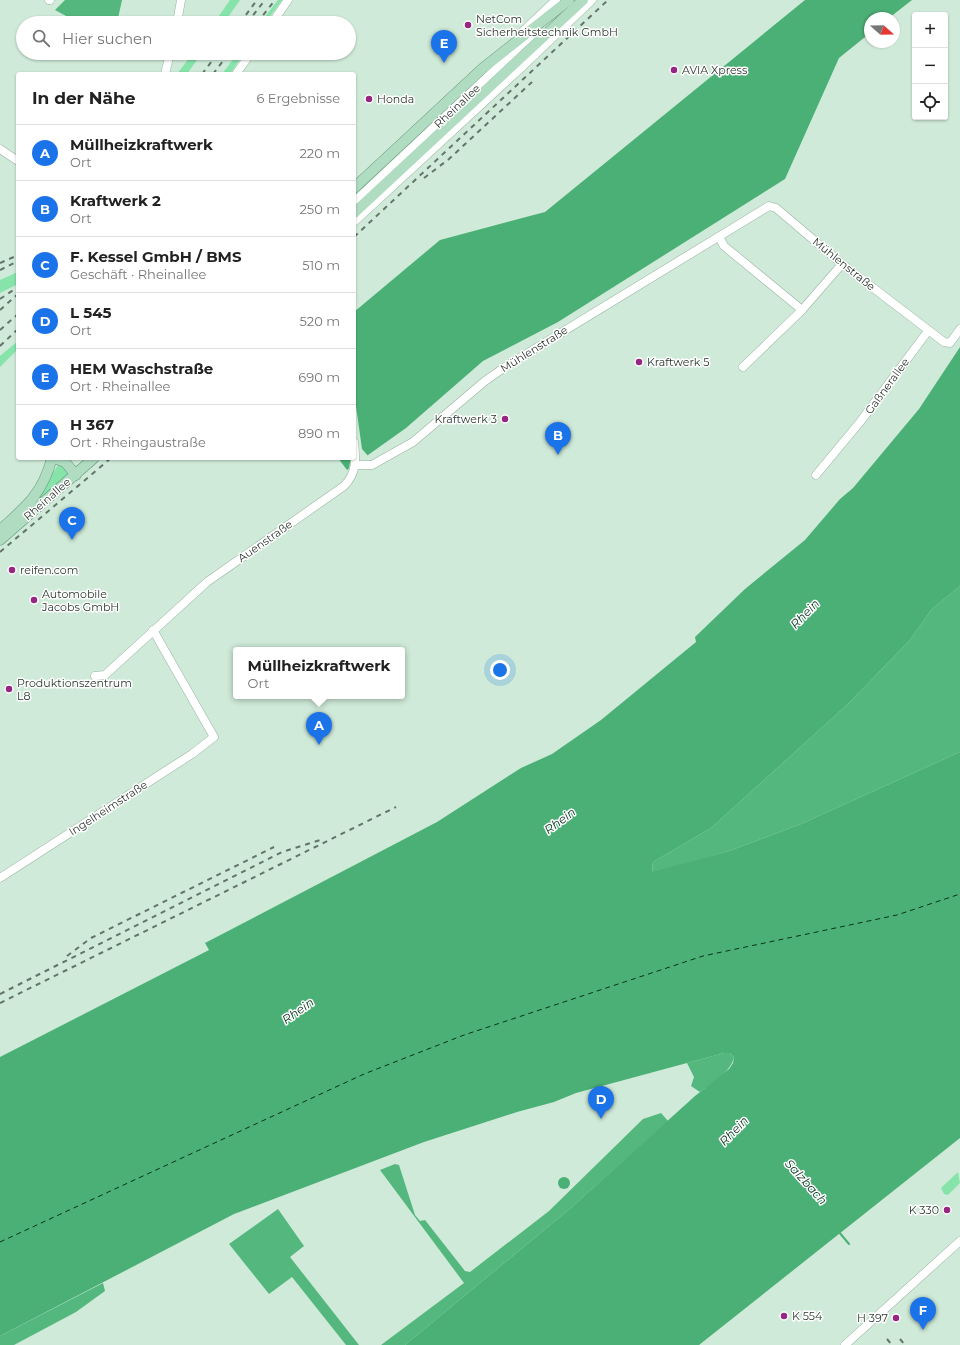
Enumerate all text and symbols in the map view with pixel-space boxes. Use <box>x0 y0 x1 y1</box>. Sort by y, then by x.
place label: NetCom Sicherheitstechnik GmbH <box>476 12 618 39</box>
north arrow <box>864 12 900 48</box>
map controls <box>912 12 948 120</box>
button: + <box>912 12 948 48</box>
search box <box>16 16 356 60</box>
marker: NetCom Sicherheitstechnik GmbH <box>463 20 473 30</box>
icon: search <box>30 27 52 49</box>
text: Hier suchen <box>62 29 152 48</box>
pin: E <box>431 30 457 63</box>
button: − <box>912 48 948 84</box>
place label: AVIA Xpress <box>682 63 748 77</box>
marker: AVIA Xpress <box>669 65 679 75</box>
street label: Rheinallee <box>431 81 483 131</box>
button: locate <box>912 84 948 120</box>
text: In der Nähe <box>32 88 136 108</box>
text: 6 Ergebnisse <box>257 90 340 106</box>
place label: Honda <box>377 92 414 106</box>
marker: Honda <box>364 94 374 104</box>
text: Müllheizkraftwerk <box>70 135 213 154</box>
text: A <box>40 145 50 161</box>
text: 220 m <box>299 145 340 161</box>
text: Ort <box>70 154 92 170</box>
text: Kraftwerk 2 <box>70 191 161 210</box>
text: B <box>40 201 50 217</box>
text: 250 m <box>299 201 340 217</box>
text: Ort <box>70 210 92 226</box>
street label: Mühlenstraße <box>810 234 878 294</box>
text: F. Kessel GmbH / BMS <box>70 247 242 266</box>
text: C <box>40 257 50 273</box>
text: 510 m <box>302 257 340 273</box>
text: Geschäft · Rheinallee <box>70 266 206 282</box>
text: L 545 <box>70 303 112 322</box>
text: D <box>40 313 50 329</box>
text: 520 m <box>300 313 340 329</box>
text: Ort <box>70 322 92 338</box>
street label: Mühlenstraße <box>498 323 571 375</box>
place label: Kraftwerk 5 <box>647 355 709 369</box>
street label: Gaßnerallee <box>862 355 912 417</box>
marker: Kraftwerk 5 <box>634 357 644 367</box>
text: HEM Waschstraße <box>70 359 213 378</box>
text: E <box>41 369 49 385</box>
text: 690 m <box>298 369 340 385</box>
text: Ort · Rheinallee <box>70 378 170 394</box>
place label: Kraftwerk 3 <box>435 412 497 426</box>
marker: Kraftwerk 3 <box>500 414 510 424</box>
text: H 367 <box>70 415 114 434</box>
pin: B <box>545 422 571 455</box>
text: F <box>41 425 49 441</box>
text: 890 m <box>298 425 340 441</box>
text: Ort · Rheingaustraße <box>70 434 206 450</box>
street label: Rheinallee <box>20 474 74 523</box>
pin: C <box>59 507 85 540</box>
street label: Auenstraße <box>235 517 295 565</box>
place label: reifen.com <box>20 563 78 577</box>
marker: reifen.com <box>7 565 17 575</box>
place label: Automobile Jacobs GmbH <box>41 587 119 614</box>
marker: Automobile Jacobs GmbH <box>29 595 39 605</box>
water label: Rhein <box>787 596 822 632</box>
popup <box>233 647 405 699</box>
text: Müllheizkraftwerk <box>248 656 390 675</box>
your location <box>490 660 510 680</box>
text: Ort <box>248 675 269 691</box>
place label: Produktionszentrum L8 <box>17 676 132 703</box>
marker: Produktionszentrum L8 <box>4 684 14 694</box>
pin: A <box>306 712 332 745</box>
street label: Ingelheimstraße <box>66 777 150 839</box>
water label: Rhein <box>541 804 578 837</box>
water label: Rhein <box>279 994 317 1027</box>
pin: D <box>588 1086 614 1119</box>
water label: Rhein <box>716 1113 751 1149</box>
water label: Salzbach <box>782 1156 831 1207</box>
place label: K 330 <box>909 1203 939 1217</box>
marker: K 330 <box>942 1205 952 1215</box>
pin: F <box>910 1297 936 1330</box>
place label: K 554 <box>792 1309 823 1323</box>
marker: K 554 <box>779 1311 789 1321</box>
place label: H 397 <box>857 1311 888 1325</box>
marker: H 397 <box>891 1313 901 1323</box>

